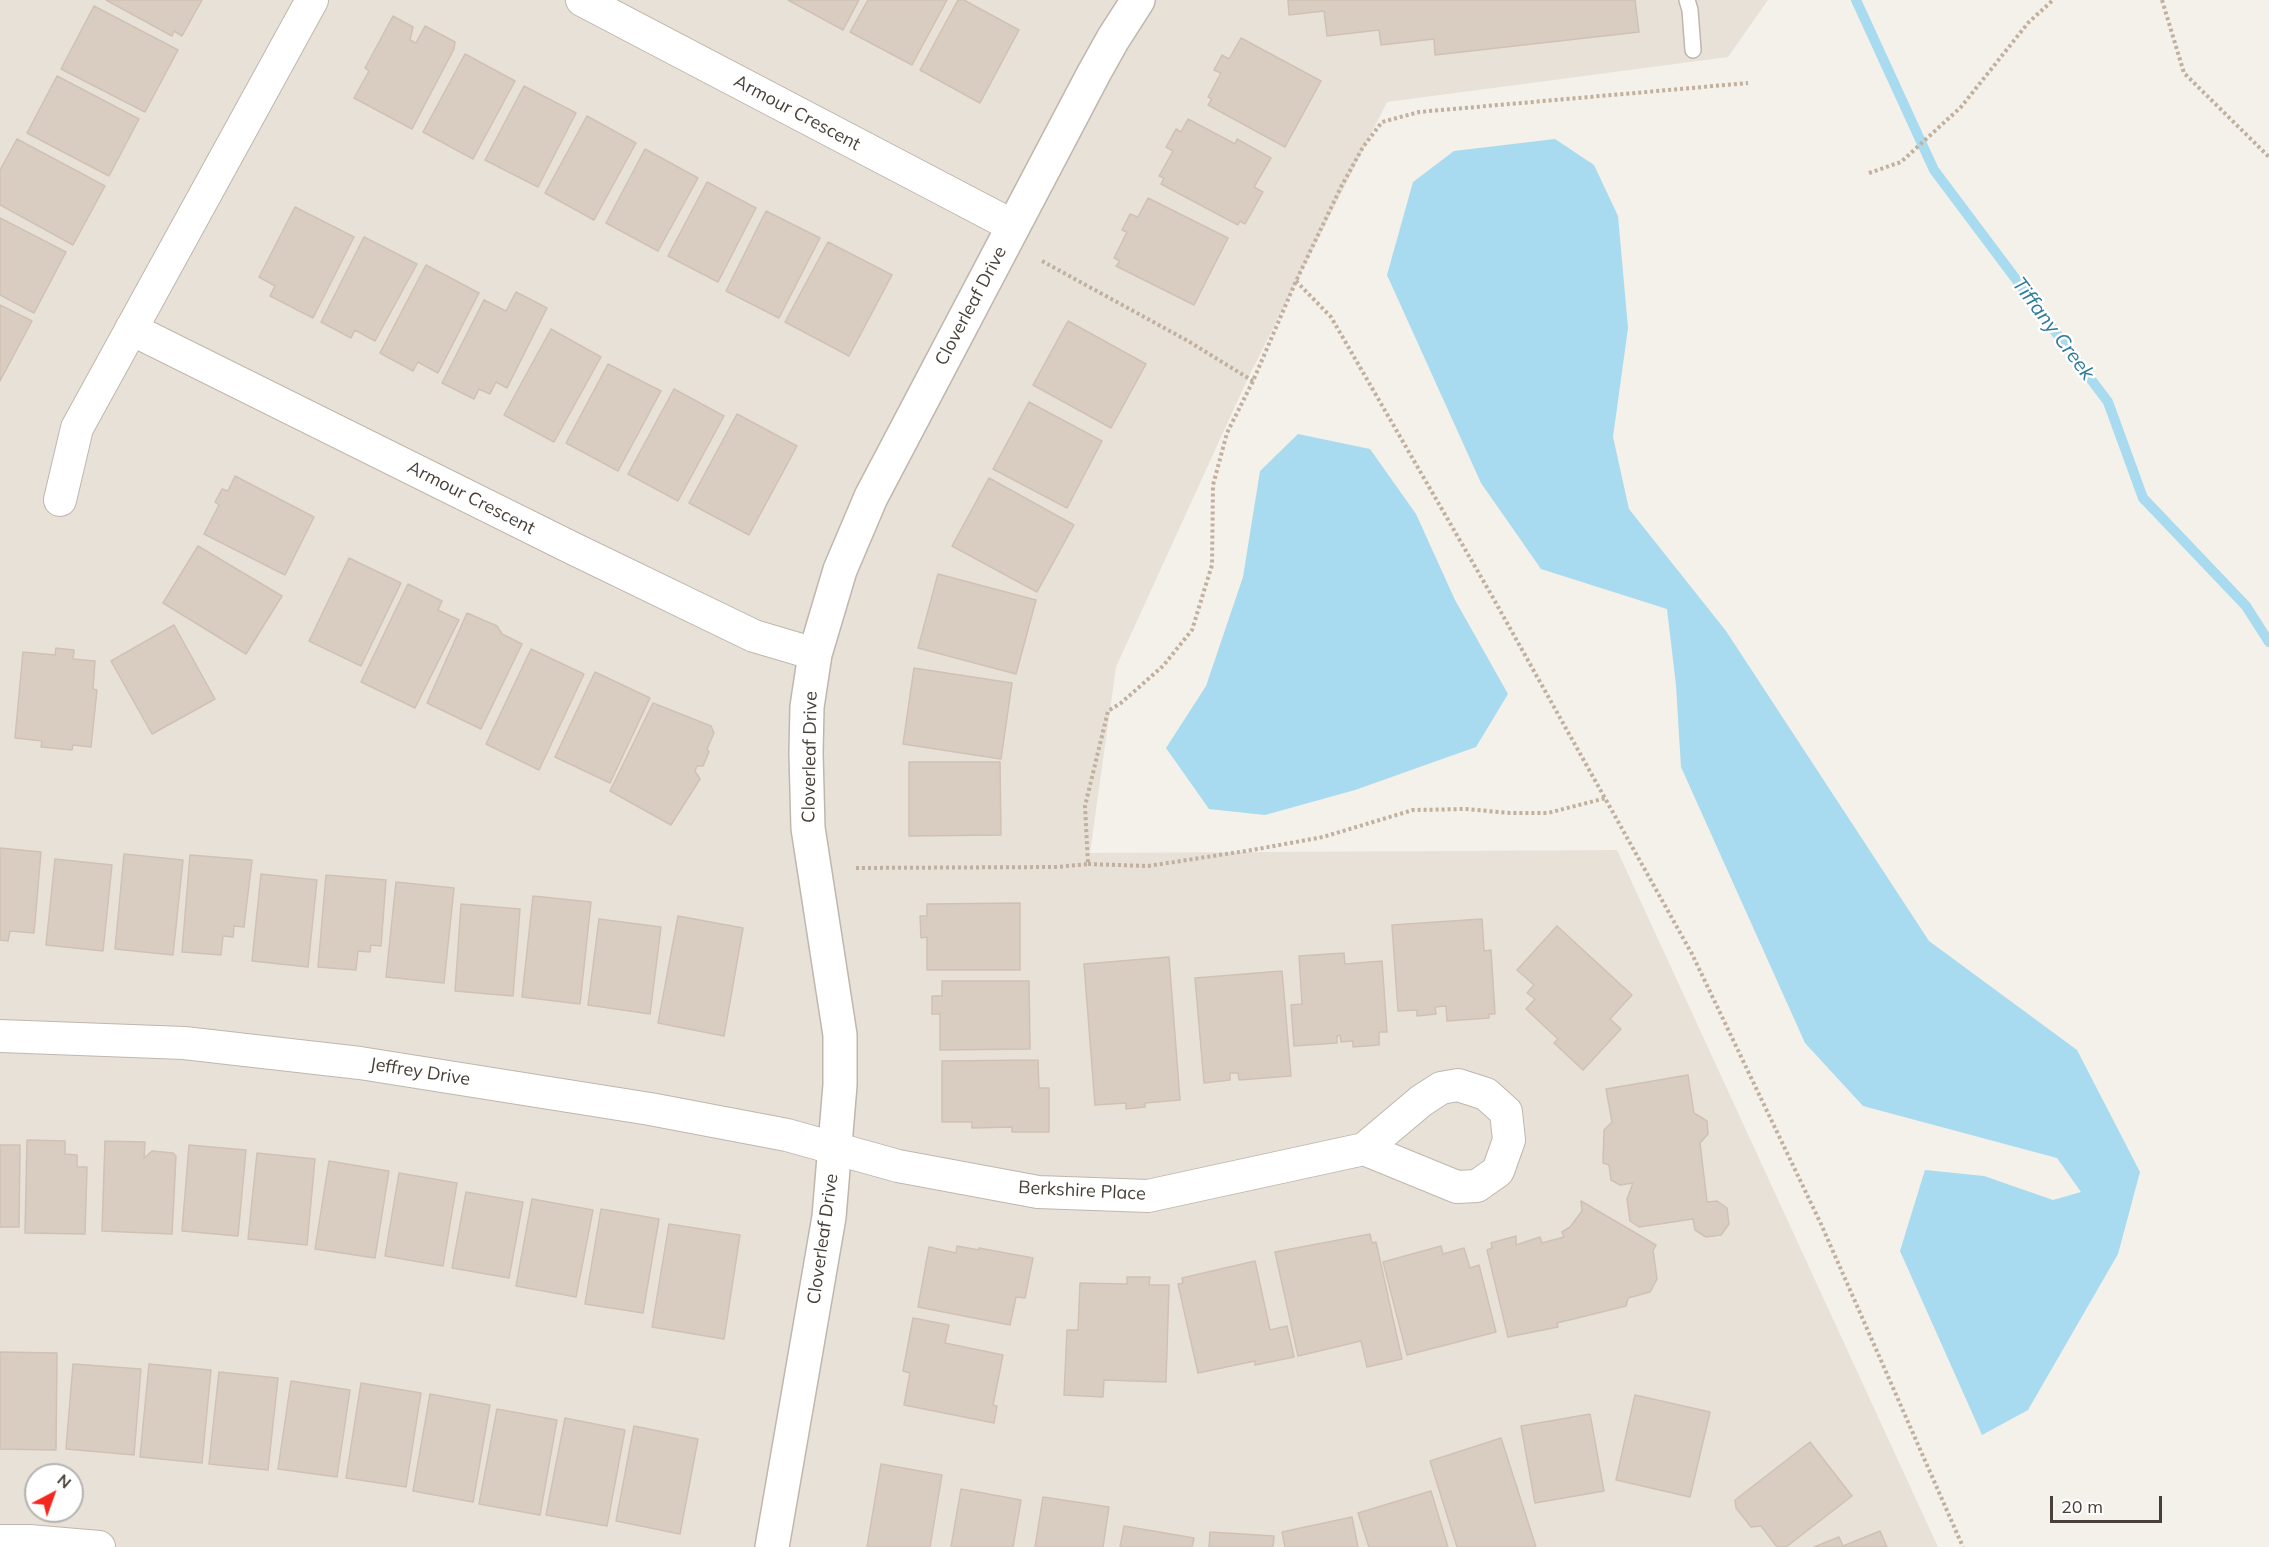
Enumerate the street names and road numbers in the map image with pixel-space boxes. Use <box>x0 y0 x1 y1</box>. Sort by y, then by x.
street label: Armour Crescent <box>730 71 864 155</box>
street label: Cloverleaf Drive <box>931 243 1011 369</box>
street label: Armour Crescent <box>404 457 538 539</box>
street label: Cloverleaf Drive <box>798 691 822 823</box>
street label: Jeffrey Drive <box>368 1053 472 1091</box>
street label: Cloverleaf Drive <box>803 1172 843 1306</box>
street label: Berkshire Place <box>1018 1177 1146 1205</box>

